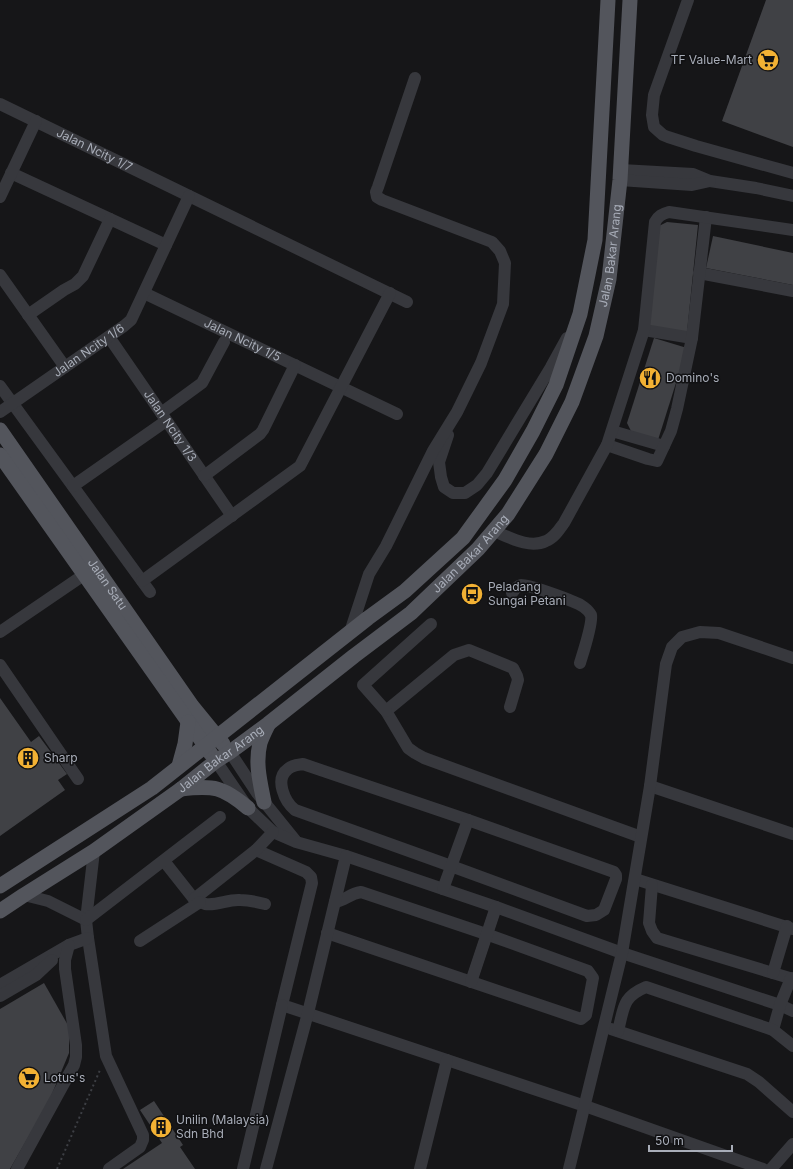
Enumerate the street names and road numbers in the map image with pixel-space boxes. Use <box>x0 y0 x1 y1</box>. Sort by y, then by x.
street label: Jalan Ncity 1/7 <box>54 125 135 174</box>
street label: Jalan Bakar Arang <box>595 203 624 308</box>
street label: Jalan Ncity 1/5 <box>202 315 283 364</box>
street label: Jalan Ncity 1/6 <box>50 320 127 380</box>
street label: Jalan Ncity 1/3 <box>141 387 200 464</box>
street label: Jalan Bakar Arang <box>429 511 511 596</box>
street label: Jalan Satu <box>85 555 131 613</box>
street label: Jalan Bakar Arang <box>174 722 266 796</box>

